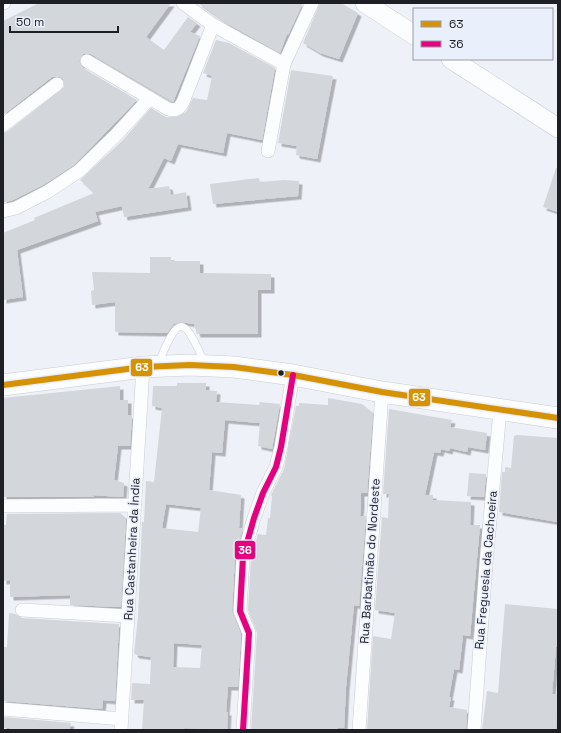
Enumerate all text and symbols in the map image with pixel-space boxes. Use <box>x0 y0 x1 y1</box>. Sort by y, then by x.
scale bar <box>10 8 118 34</box>
legend <box>413 8 553 60</box>
text: 50 m <box>16 14 44 30</box>
text: 63 <box>449 16 464 32</box>
text: 36 <box>449 36 464 52</box>
line badge: 63 <box>130 358 153 377</box>
text: 63 <box>135 360 149 374</box>
unlabelled marker <box>276 368 286 378</box>
line badge: 63 <box>408 388 431 407</box>
text: 63 <box>412 390 426 404</box>
street label: Rua Castanheira da Índia <box>120 477 144 621</box>
street label: Rua Barbatimão do Nordeste <box>356 478 384 644</box>
street label: Rua Freguesia da Cachoeira <box>471 490 501 650</box>
line badge: 36 <box>234 540 256 560</box>
text: 36 <box>238 543 252 557</box>

